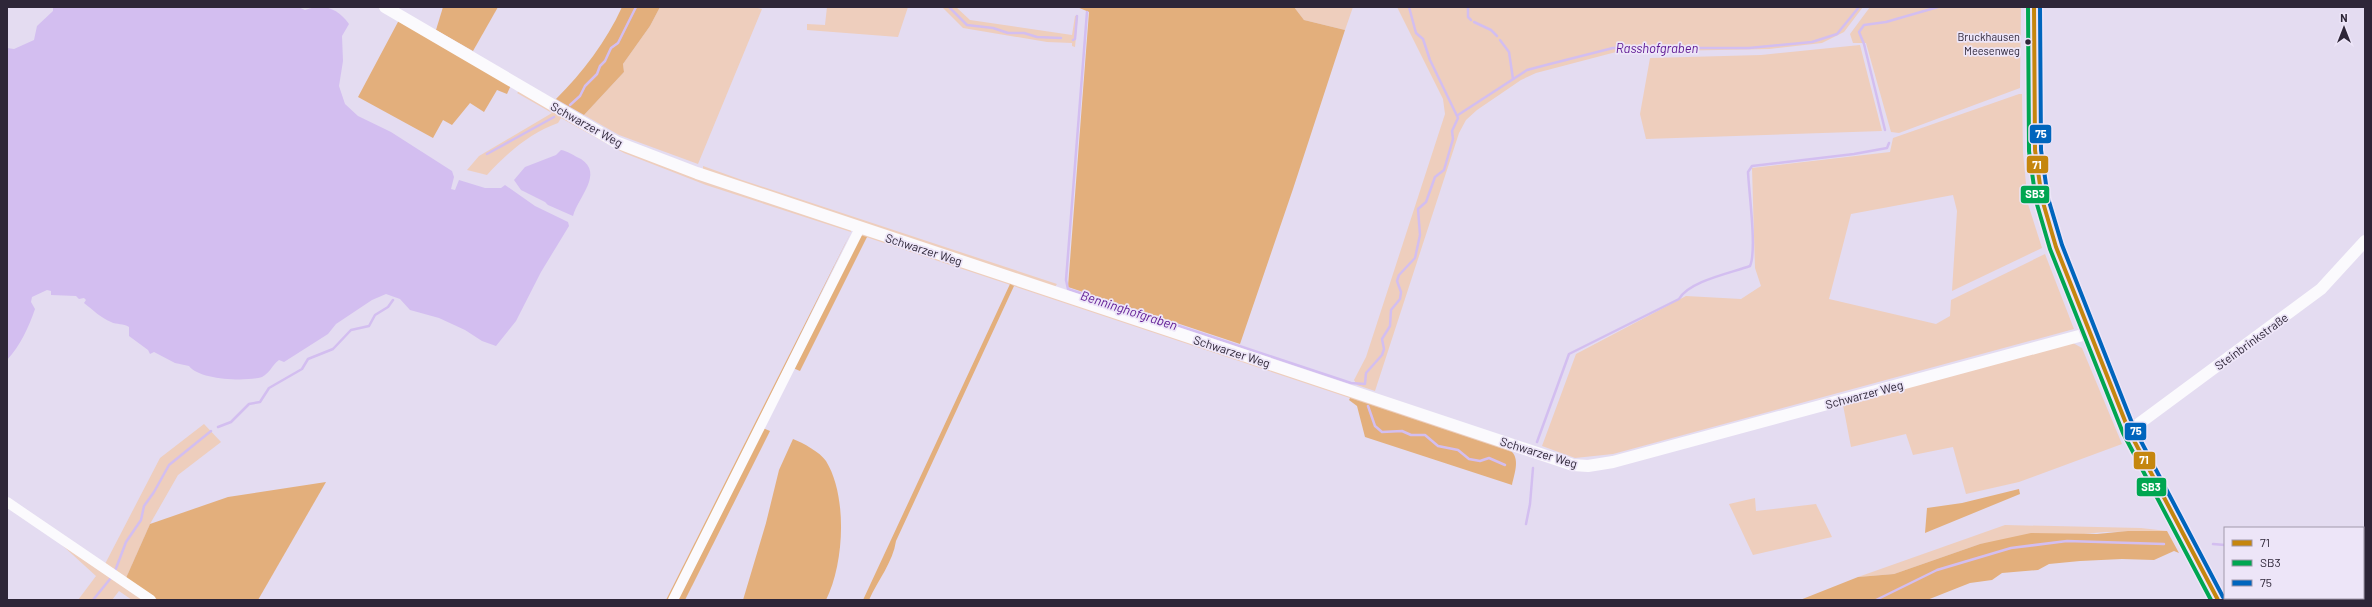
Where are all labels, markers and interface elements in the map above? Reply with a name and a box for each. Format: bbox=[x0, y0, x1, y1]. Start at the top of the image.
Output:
north arrow bbox=[2324, 8, 2364, 48]
text: N bbox=[2340, 11, 2348, 24]
place label: Bruckhausen Meesenweg bbox=[1957, 30, 2020, 57]
marker: Bruckhausen Meesenweg bbox=[2023, 37, 2033, 47]
water label: Rasshofgraben bbox=[1616, 40, 1698, 56]
street label: Schwarzer Weg bbox=[549, 99, 625, 149]
line badge: 75 bbox=[2029, 124, 2052, 144]
text: 75 bbox=[2035, 127, 2047, 140]
line badge: 71 bbox=[2026, 155, 2049, 174]
text: 71 bbox=[2032, 158, 2042, 171]
line badge: SB3 bbox=[2020, 185, 2050, 204]
text: SB3 bbox=[2025, 187, 2045, 200]
street label: Schwarzer Weg bbox=[884, 230, 964, 268]
water label: Benninghofgraben bbox=[1079, 287, 1180, 333]
street label: Steinbrinkstraße bbox=[2212, 310, 2290, 372]
street label: Schwarzer Weg bbox=[1192, 332, 1272, 370]
street label: Schwarzer Weg bbox=[1824, 377, 1904, 411]
line badge: 75 bbox=[2124, 422, 2147, 441]
text: 75 bbox=[2130, 424, 2142, 437]
street label: Schwarzer Weg bbox=[1499, 434, 1579, 470]
line badge: 71 bbox=[2133, 451, 2156, 470]
text: 71 bbox=[2139, 453, 2149, 466]
line badge: SB3 bbox=[2136, 477, 2167, 497]
text: SB3 bbox=[2141, 480, 2161, 493]
legend bbox=[2224, 527, 2364, 599]
text: 71 bbox=[2260, 535, 2270, 549]
text: SB3 bbox=[2260, 555, 2281, 569]
text: 75 bbox=[2260, 575, 2272, 589]

